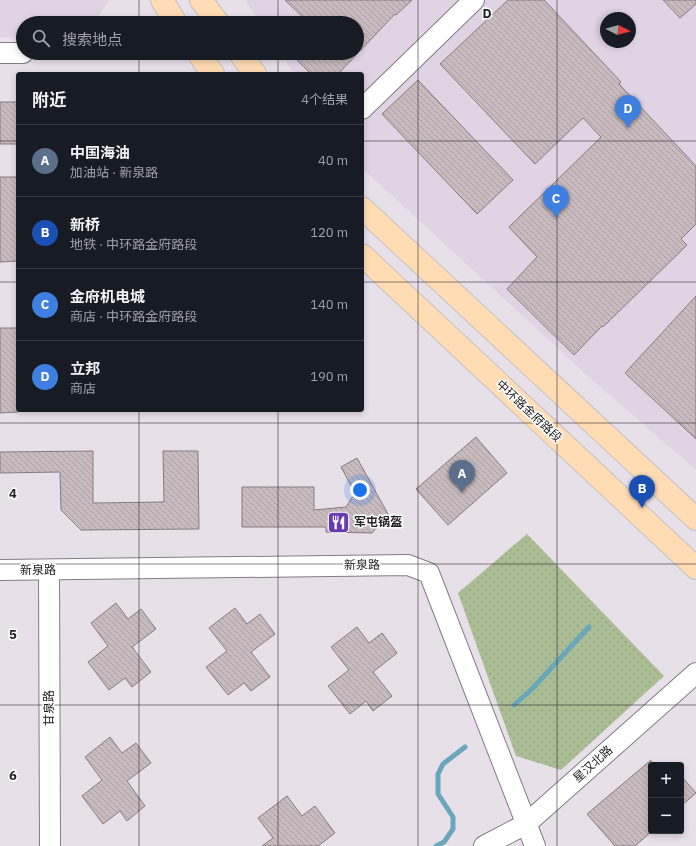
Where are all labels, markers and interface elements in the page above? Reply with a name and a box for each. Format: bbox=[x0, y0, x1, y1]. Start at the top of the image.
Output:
text: D bbox=[482, 5, 492, 22]
north arrow bbox=[600, 12, 636, 48]
search box bbox=[16, 16, 364, 60]
icon: search bbox=[30, 27, 52, 49]
text: 搜索地点 bbox=[62, 30, 122, 49]
text: 附近 bbox=[32, 89, 66, 111]
text: 4个结果 bbox=[301, 91, 348, 108]
pin: D bbox=[615, 95, 641, 128]
text: 中国海油 bbox=[70, 143, 130, 162]
text: A bbox=[41, 152, 49, 169]
text: 40 m bbox=[318, 152, 348, 169]
text: 加油站 · 新泉路 bbox=[70, 164, 158, 181]
pin: C bbox=[543, 185, 569, 218]
text: 新桥 bbox=[70, 215, 100, 234]
text: B bbox=[41, 224, 49, 241]
text: 120 m bbox=[310, 224, 348, 241]
text: 地铁 · 中环路金府路段 bbox=[70, 236, 197, 253]
text: 金府机电城 bbox=[70, 287, 145, 306]
text: C bbox=[41, 296, 49, 313]
text: 140 m bbox=[310, 296, 348, 313]
text: 商店 · 中环路金府路段 bbox=[70, 308, 197, 325]
text: 立邦 bbox=[70, 359, 100, 378]
text: D bbox=[40, 368, 50, 385]
text: 190 m bbox=[310, 368, 348, 385]
street label: 中环路金府路段 bbox=[494, 376, 565, 445]
text: 商店 bbox=[70, 380, 96, 397]
pin: A bbox=[449, 460, 475, 493]
pin: B bbox=[629, 475, 655, 508]
your location bbox=[350, 480, 370, 500]
text: 4 bbox=[9, 485, 17, 502]
restaurant icon: 军屯锅盔 bbox=[326, 509, 352, 535]
place label: 军屯锅盔 bbox=[354, 514, 402, 529]
street label: 新泉路 bbox=[344, 557, 380, 572]
street label: 新泉路 bbox=[20, 562, 56, 577]
text: 5 bbox=[9, 626, 17, 643]
street label: 甘泉路 bbox=[41, 690, 56, 726]
street label: 星汉北路 bbox=[570, 742, 616, 785]
map controls bbox=[648, 762, 684, 834]
button: + bbox=[648, 762, 684, 798]
text: 6 bbox=[9, 767, 17, 784]
button: − bbox=[648, 798, 684, 834]

